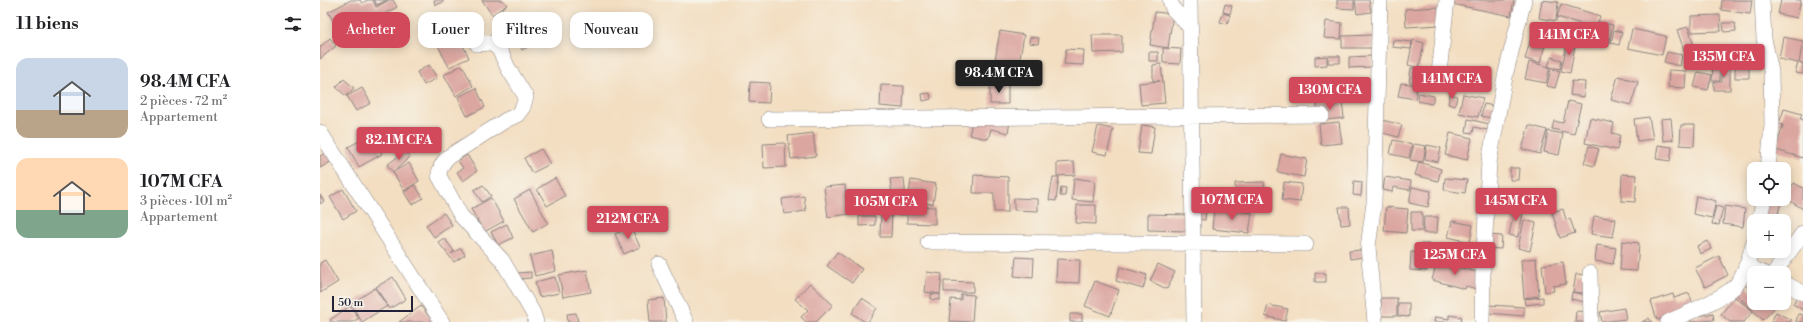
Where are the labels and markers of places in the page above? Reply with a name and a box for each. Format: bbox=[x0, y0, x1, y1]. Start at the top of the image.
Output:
pin: 141M CFA bbox=[1528, 22, 1610, 56]
pin: 135M CFA bbox=[1683, 44, 1765, 78]
pin: 98.4M CFA bbox=[953, 60, 1045, 94]
pin: 141M CFA bbox=[1411, 66, 1493, 100]
pin: 130M CFA bbox=[1289, 77, 1371, 111]
pin: 82.1M CFA bbox=[353, 127, 445, 161]
pin: 107M CFA bbox=[1191, 187, 1273, 221]
pin: 145M CFA bbox=[1475, 188, 1557, 222]
pin: 105M CFA bbox=[845, 189, 927, 223]
pin: 212M CFA bbox=[587, 206, 669, 240]
pin: 125M CFA bbox=[1414, 242, 1496, 276]

